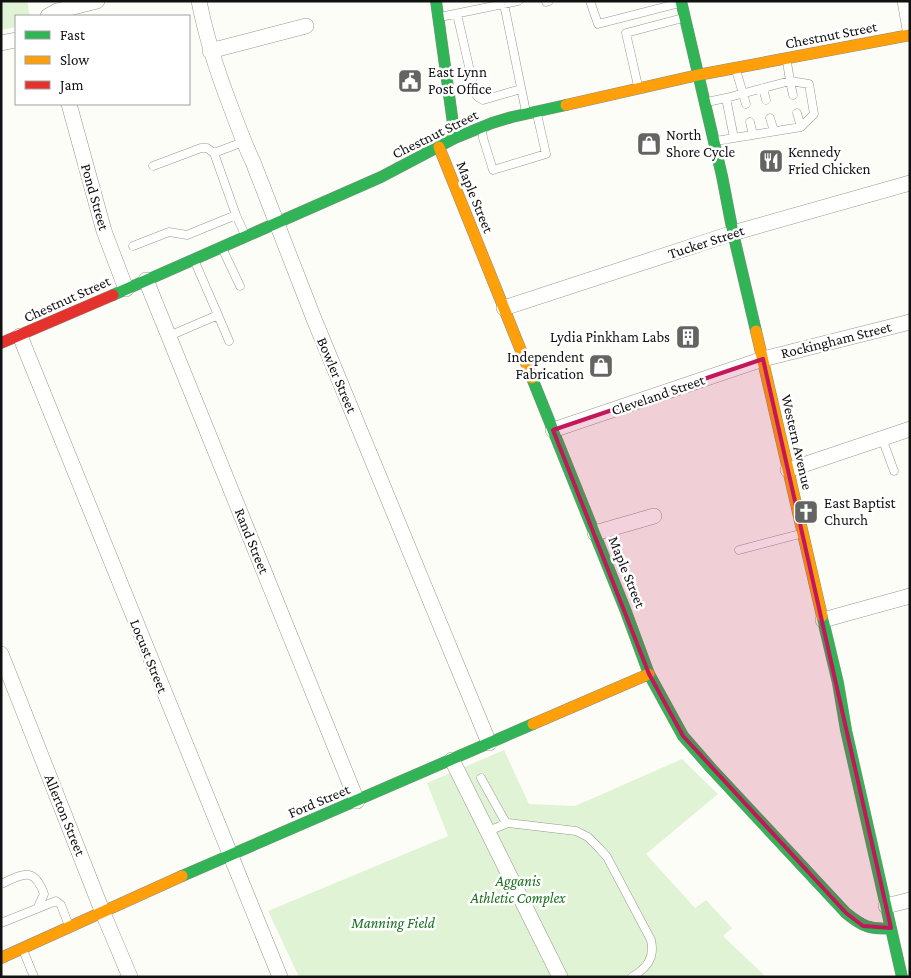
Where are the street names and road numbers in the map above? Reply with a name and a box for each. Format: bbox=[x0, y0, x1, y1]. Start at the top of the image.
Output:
street label: Chestnut Street bbox=[784, 18, 879, 52]
street label: Chestnut Street bbox=[390, 106, 481, 162]
street label: Maple Street bbox=[452, 159, 497, 236]
street label: Pond Street bbox=[78, 162, 112, 233]
street label: Tucker Street bbox=[666, 222, 747, 262]
street label: Chestnut Street bbox=[21, 272, 114, 325]
street label: Rockingham Street bbox=[779, 318, 894, 362]
street label: Bowler Street bbox=[314, 335, 360, 416]
street label: Cleveland Street bbox=[609, 371, 708, 418]
street label: Western Avenue bbox=[778, 393, 816, 492]
street label: Rand Street bbox=[232, 506, 273, 577]
street label: Maple Street bbox=[604, 534, 649, 611]
street label: Locust Street bbox=[127, 617, 171, 696]
street label: Allerton Street bbox=[41, 772, 89, 859]
street label: Ford Street bbox=[286, 780, 353, 821]

